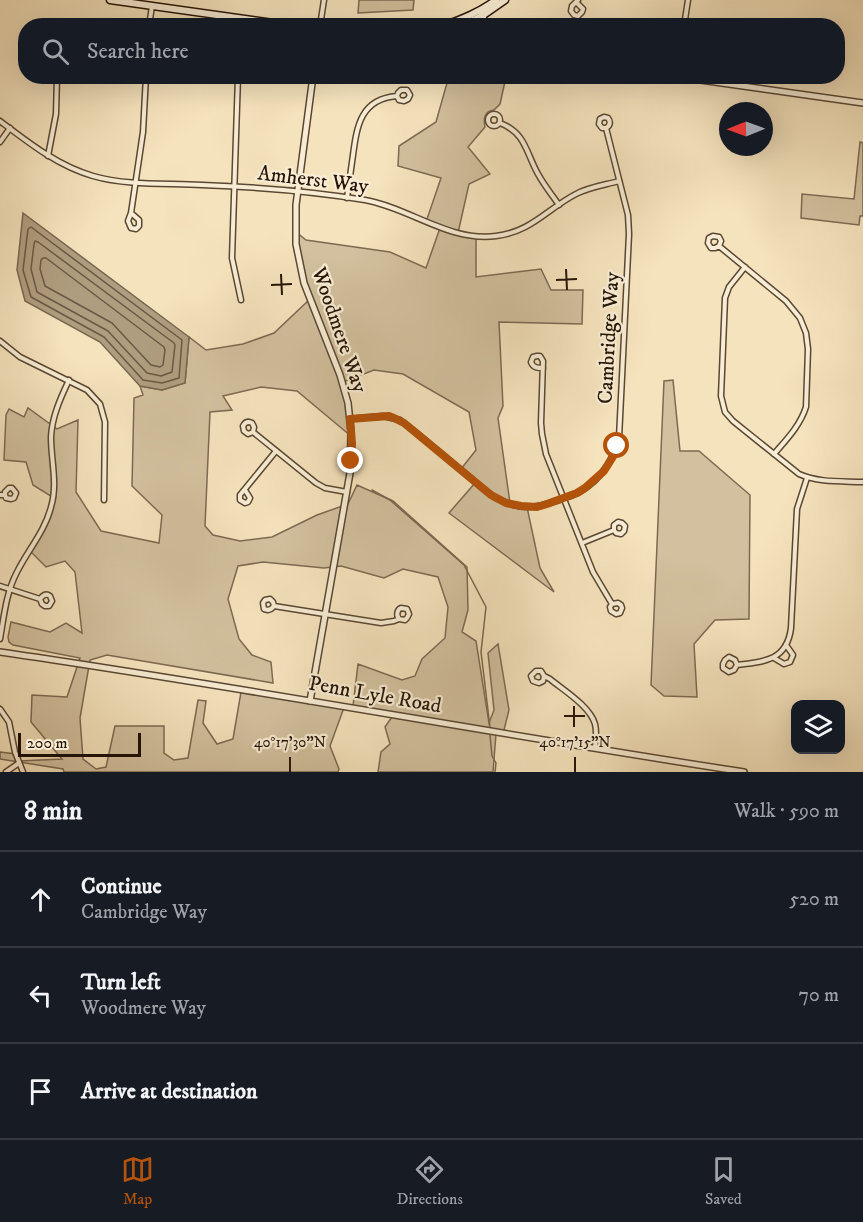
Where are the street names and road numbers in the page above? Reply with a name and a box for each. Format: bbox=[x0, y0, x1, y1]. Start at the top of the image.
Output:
street label: Amherst Way bbox=[256, 160, 371, 200]
street label: Woodmere Way bbox=[305, 263, 373, 397]
street label: Cambridge Way bbox=[593, 270, 625, 405]
street label: Penn Lyle Road bbox=[307, 671, 444, 720]

